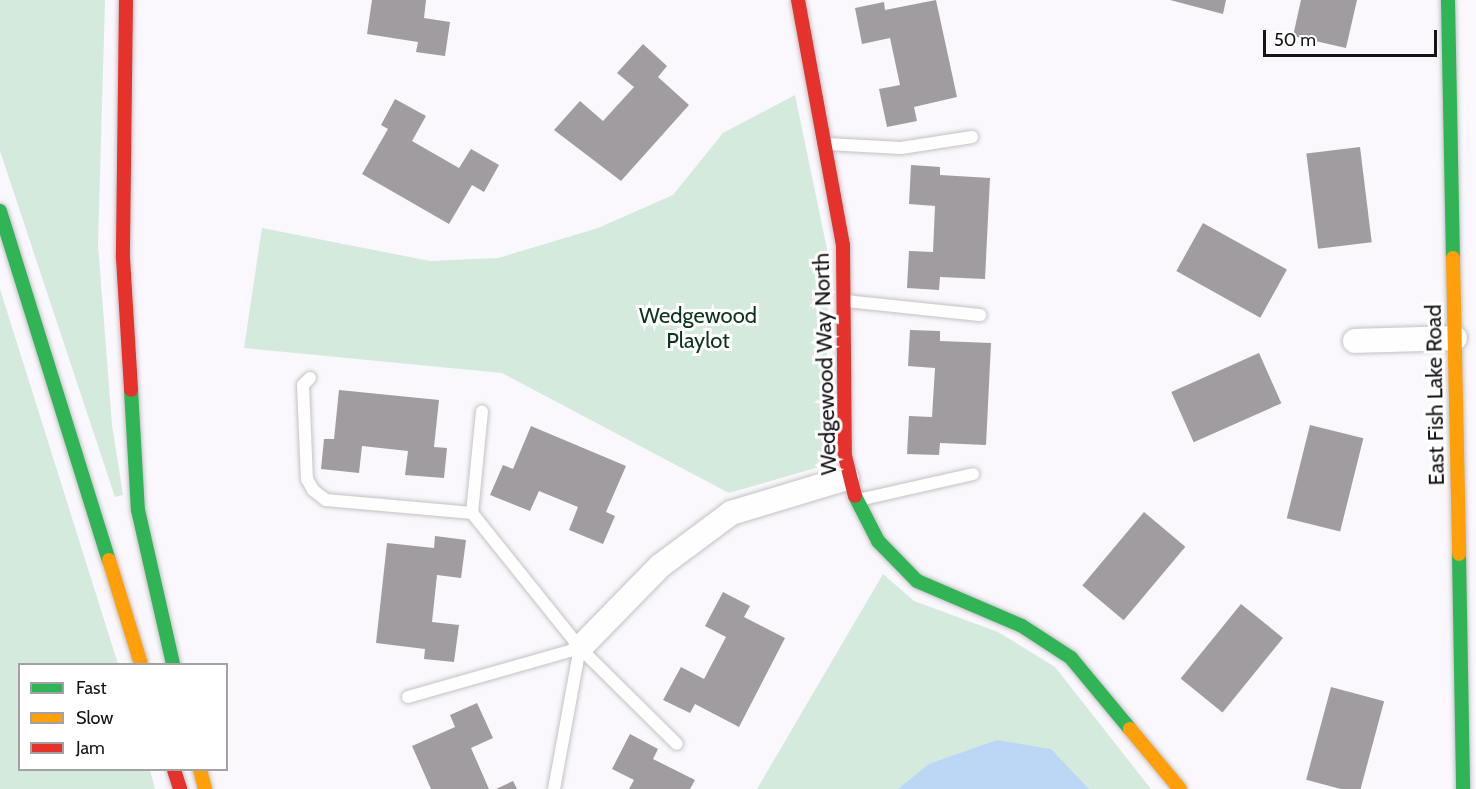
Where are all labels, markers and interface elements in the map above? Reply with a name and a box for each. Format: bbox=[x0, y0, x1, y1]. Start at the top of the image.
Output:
scale bar bbox=[1266, 18, 1440, 56]
text: 50 m bbox=[1274, 29, 1316, 51]
street label: Wedgewood Way North bbox=[808, 252, 842, 476]
park label: Wedgewood Playlot bbox=[639, 302, 757, 354]
street label: East Fish Lake Road bbox=[1420, 304, 1450, 486]
legend bbox=[18, 663, 228, 771]
text: Fast bbox=[76, 677, 107, 699]
text: Slow bbox=[76, 707, 113, 729]
text: Jam bbox=[76, 737, 105, 759]

